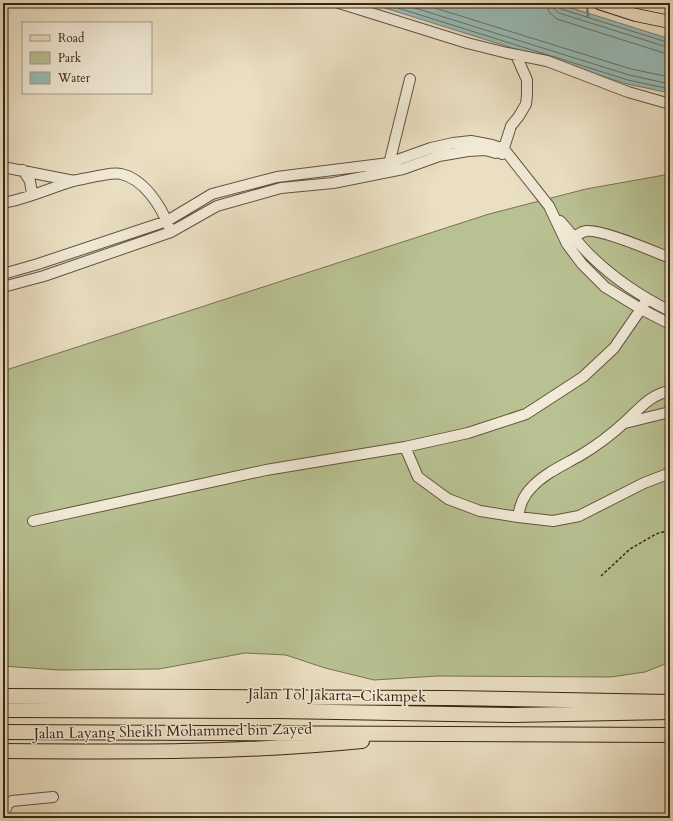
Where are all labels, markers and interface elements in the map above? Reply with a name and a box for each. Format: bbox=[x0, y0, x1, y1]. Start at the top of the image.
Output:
legend bbox=[22, 22, 152, 94]
text: Road bbox=[58, 30, 85, 46]
text: Park bbox=[58, 50, 82, 66]
text: Water bbox=[57, 70, 91, 86]
street label: Jalan Tol Jakarta–Cikampek bbox=[246, 683, 426, 707]
street label: Jalan Layang Sheikh Mohammed bin Zayed bbox=[32, 719, 312, 743]

